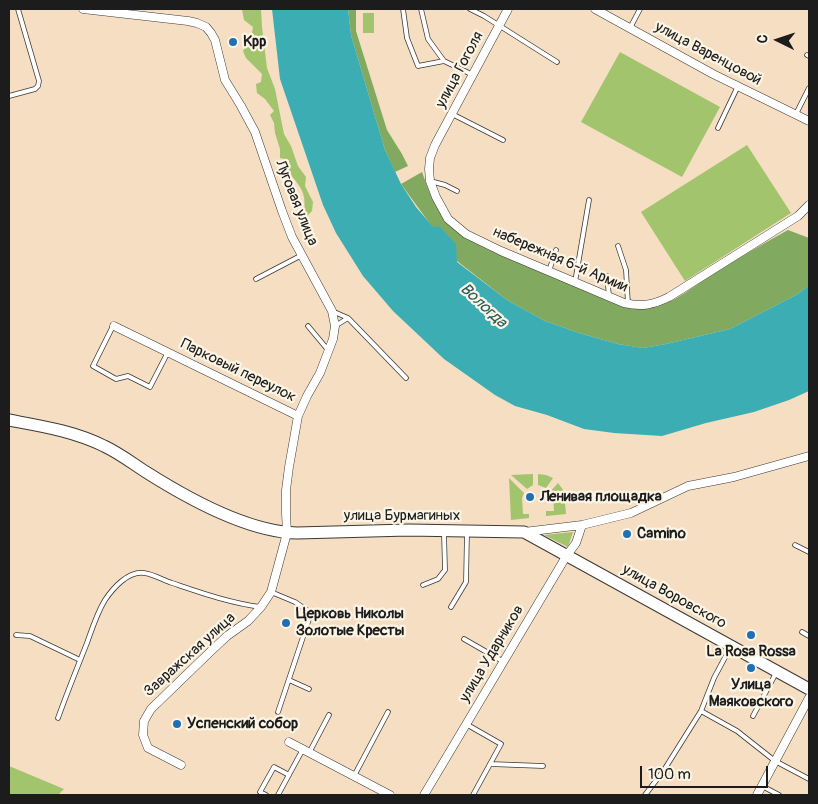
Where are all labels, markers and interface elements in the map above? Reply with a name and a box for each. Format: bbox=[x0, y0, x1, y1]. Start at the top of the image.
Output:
north arrow bbox=[753, 15, 803, 65]
street label: улица Варенцовой bbox=[652, 18, 764, 90]
street label: улица Гоголя bbox=[432, 29, 488, 111]
place label: Kpp bbox=[243, 33, 266, 51]
text: С bbox=[754, 34, 771, 44]
marker: Kpp bbox=[227, 36, 239, 48]
street label: Луговая улица bbox=[271, 158, 321, 248]
street label: набережная 6-й Армии bbox=[490, 223, 630, 297]
water label: Вологда bbox=[456, 280, 510, 332]
street label: Парковый переулок bbox=[177, 335, 299, 407]
place label: Ленивая площадка bbox=[540, 488, 662, 506]
marker: Ленивая площадка bbox=[524, 491, 536, 503]
street label: улица Бурмагиных bbox=[344, 507, 460, 525]
place label: Camino bbox=[637, 525, 686, 543]
marker: Camino bbox=[621, 528, 633, 540]
street label: улица Воровского bbox=[619, 561, 729, 633]
street label: улица Ударников bbox=[456, 602, 528, 706]
place label: Церковь Николы Золотые Кресты bbox=[296, 605, 404, 640]
street label: Завражская улица bbox=[141, 609, 239, 701]
marker: Церковь Николы Золотые Кресты bbox=[280, 617, 292, 629]
marker: La Rosa Rossa bbox=[745, 629, 757, 641]
place label: La Rosa Rossa bbox=[706, 643, 796, 661]
marker: Улица Маяковского bbox=[745, 662, 757, 674]
place label: Улица Маяковского bbox=[709, 676, 793, 711]
place label: Успенский собор bbox=[187, 715, 298, 733]
marker: Успенский собор bbox=[171, 718, 183, 730]
scale bar bbox=[643, 756, 770, 788]
text: 100 m bbox=[648, 765, 691, 784]

